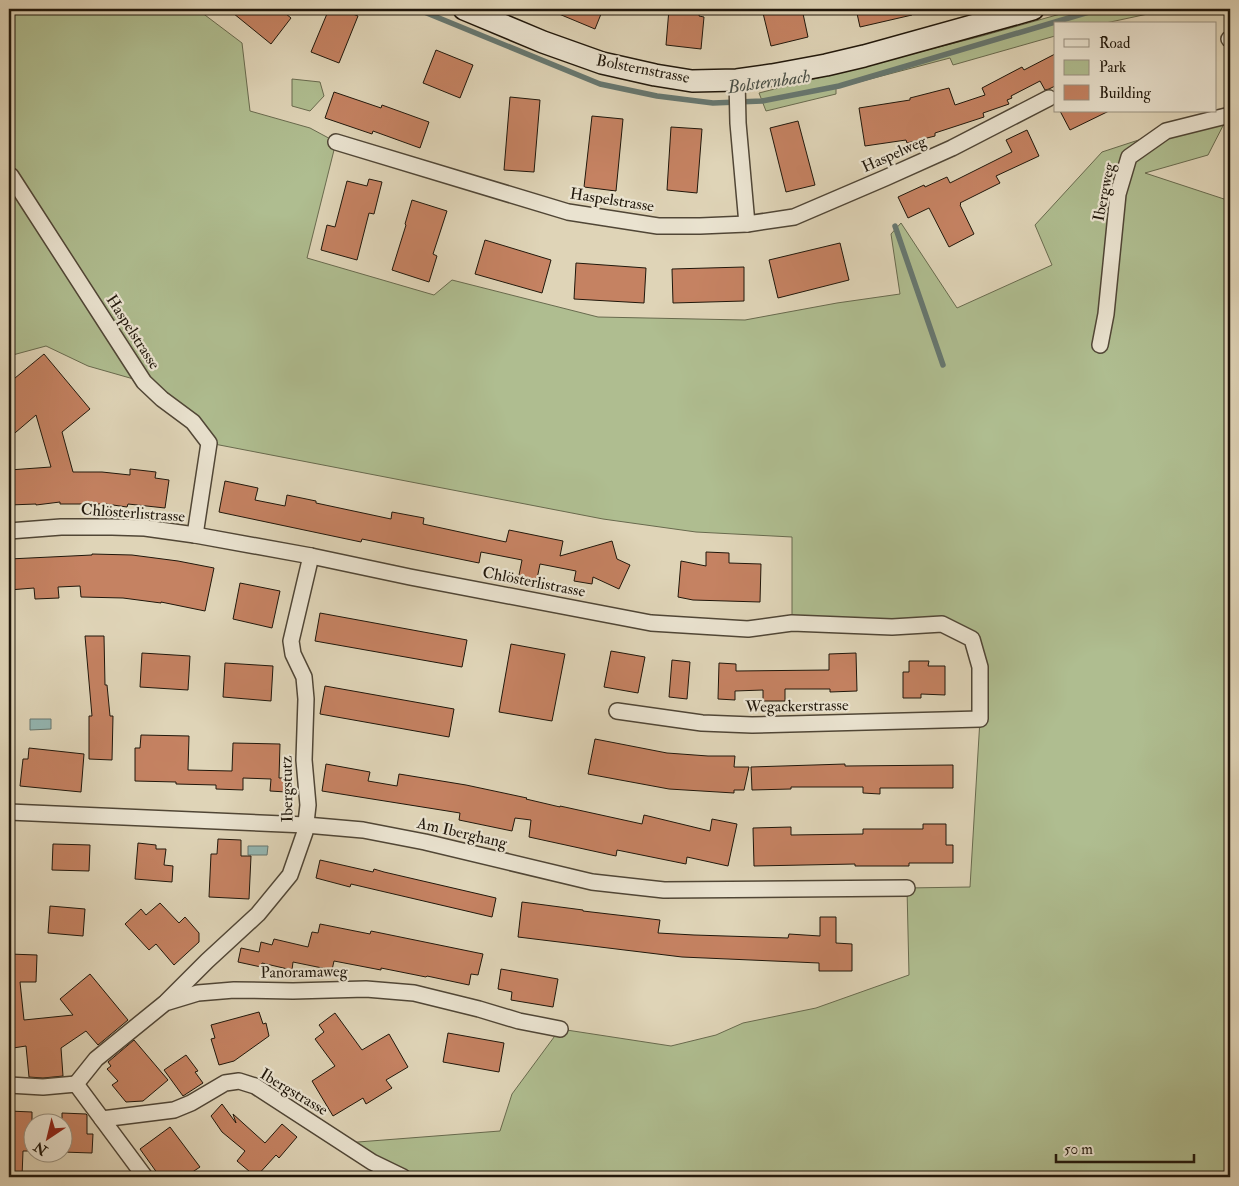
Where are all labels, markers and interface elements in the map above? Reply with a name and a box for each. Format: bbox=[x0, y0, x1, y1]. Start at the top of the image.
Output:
legend bbox=[1054, 22, 1216, 112]
text: Road bbox=[1099, 34, 1131, 53]
street label: Bolsternstrasse bbox=[595, 50, 692, 88]
text: Park bbox=[1099, 58, 1126, 77]
water label: Bolsternbach bbox=[725, 65, 812, 99]
text: Building bbox=[1099, 84, 1151, 103]
street label: Haspelweg bbox=[859, 131, 931, 178]
street label: Ibergweg bbox=[1089, 160, 1120, 223]
street label: Haspelstrasse bbox=[568, 183, 656, 218]
street label: Haspelstrasse bbox=[101, 291, 165, 374]
street label: Chlösterlistrasse bbox=[80, 499, 186, 527]
street label: Chlösterlistrasse bbox=[481, 562, 587, 602]
street label: Wegackerstrasse bbox=[744, 695, 849, 717]
street label: Ibergstutz bbox=[276, 755, 298, 822]
street label: Am Iberghang bbox=[414, 813, 510, 853]
street label: Panoramaweg bbox=[260, 961, 349, 983]
street label: Ibergstrasse bbox=[256, 1064, 332, 1120]
north arrow bbox=[22, 1114, 72, 1164]
scale bar bbox=[1056, 1131, 1194, 1163]
text: N bbox=[30, 1137, 52, 1159]
text: 50 m bbox=[1064, 1140, 1093, 1159]

